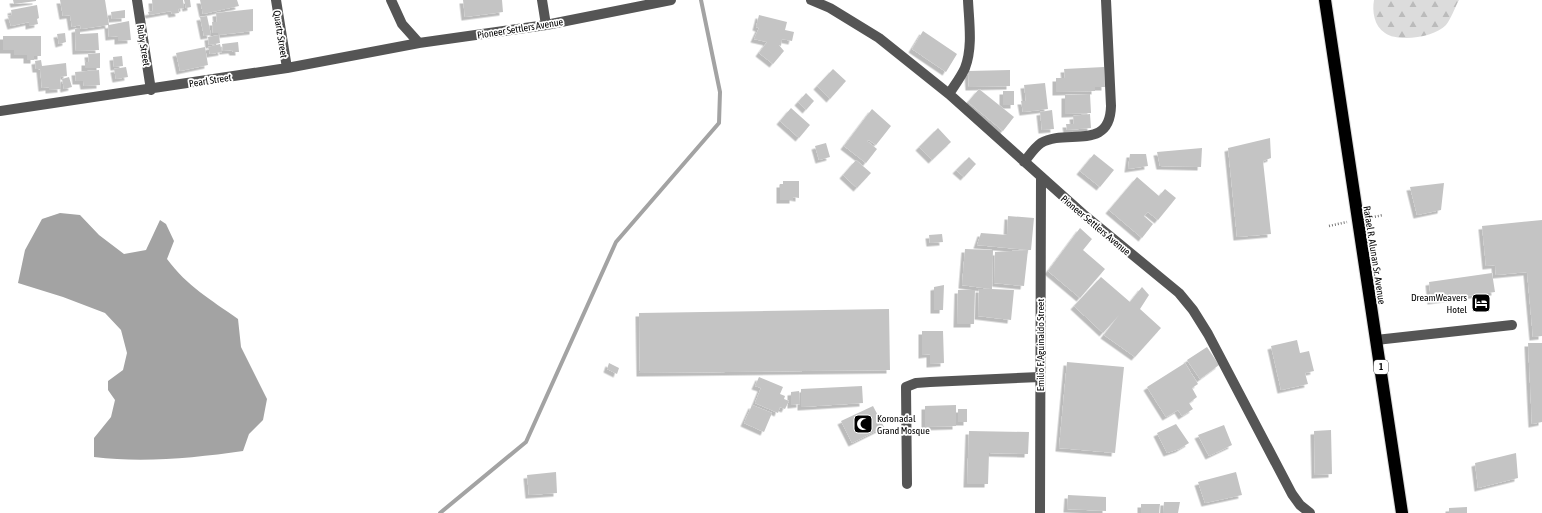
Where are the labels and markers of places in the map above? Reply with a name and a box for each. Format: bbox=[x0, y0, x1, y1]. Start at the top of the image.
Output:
place label: DreamWeavers Hotel bbox=[1411, 292, 1467, 315]
hotel icon: DreamWeavers Hotel bbox=[1470, 292, 1492, 314]
mosque icon: Koronadal Grand Mosque bbox=[852, 413, 874, 435]
place label: Koronadal Grand Mosque bbox=[877, 413, 930, 436]

